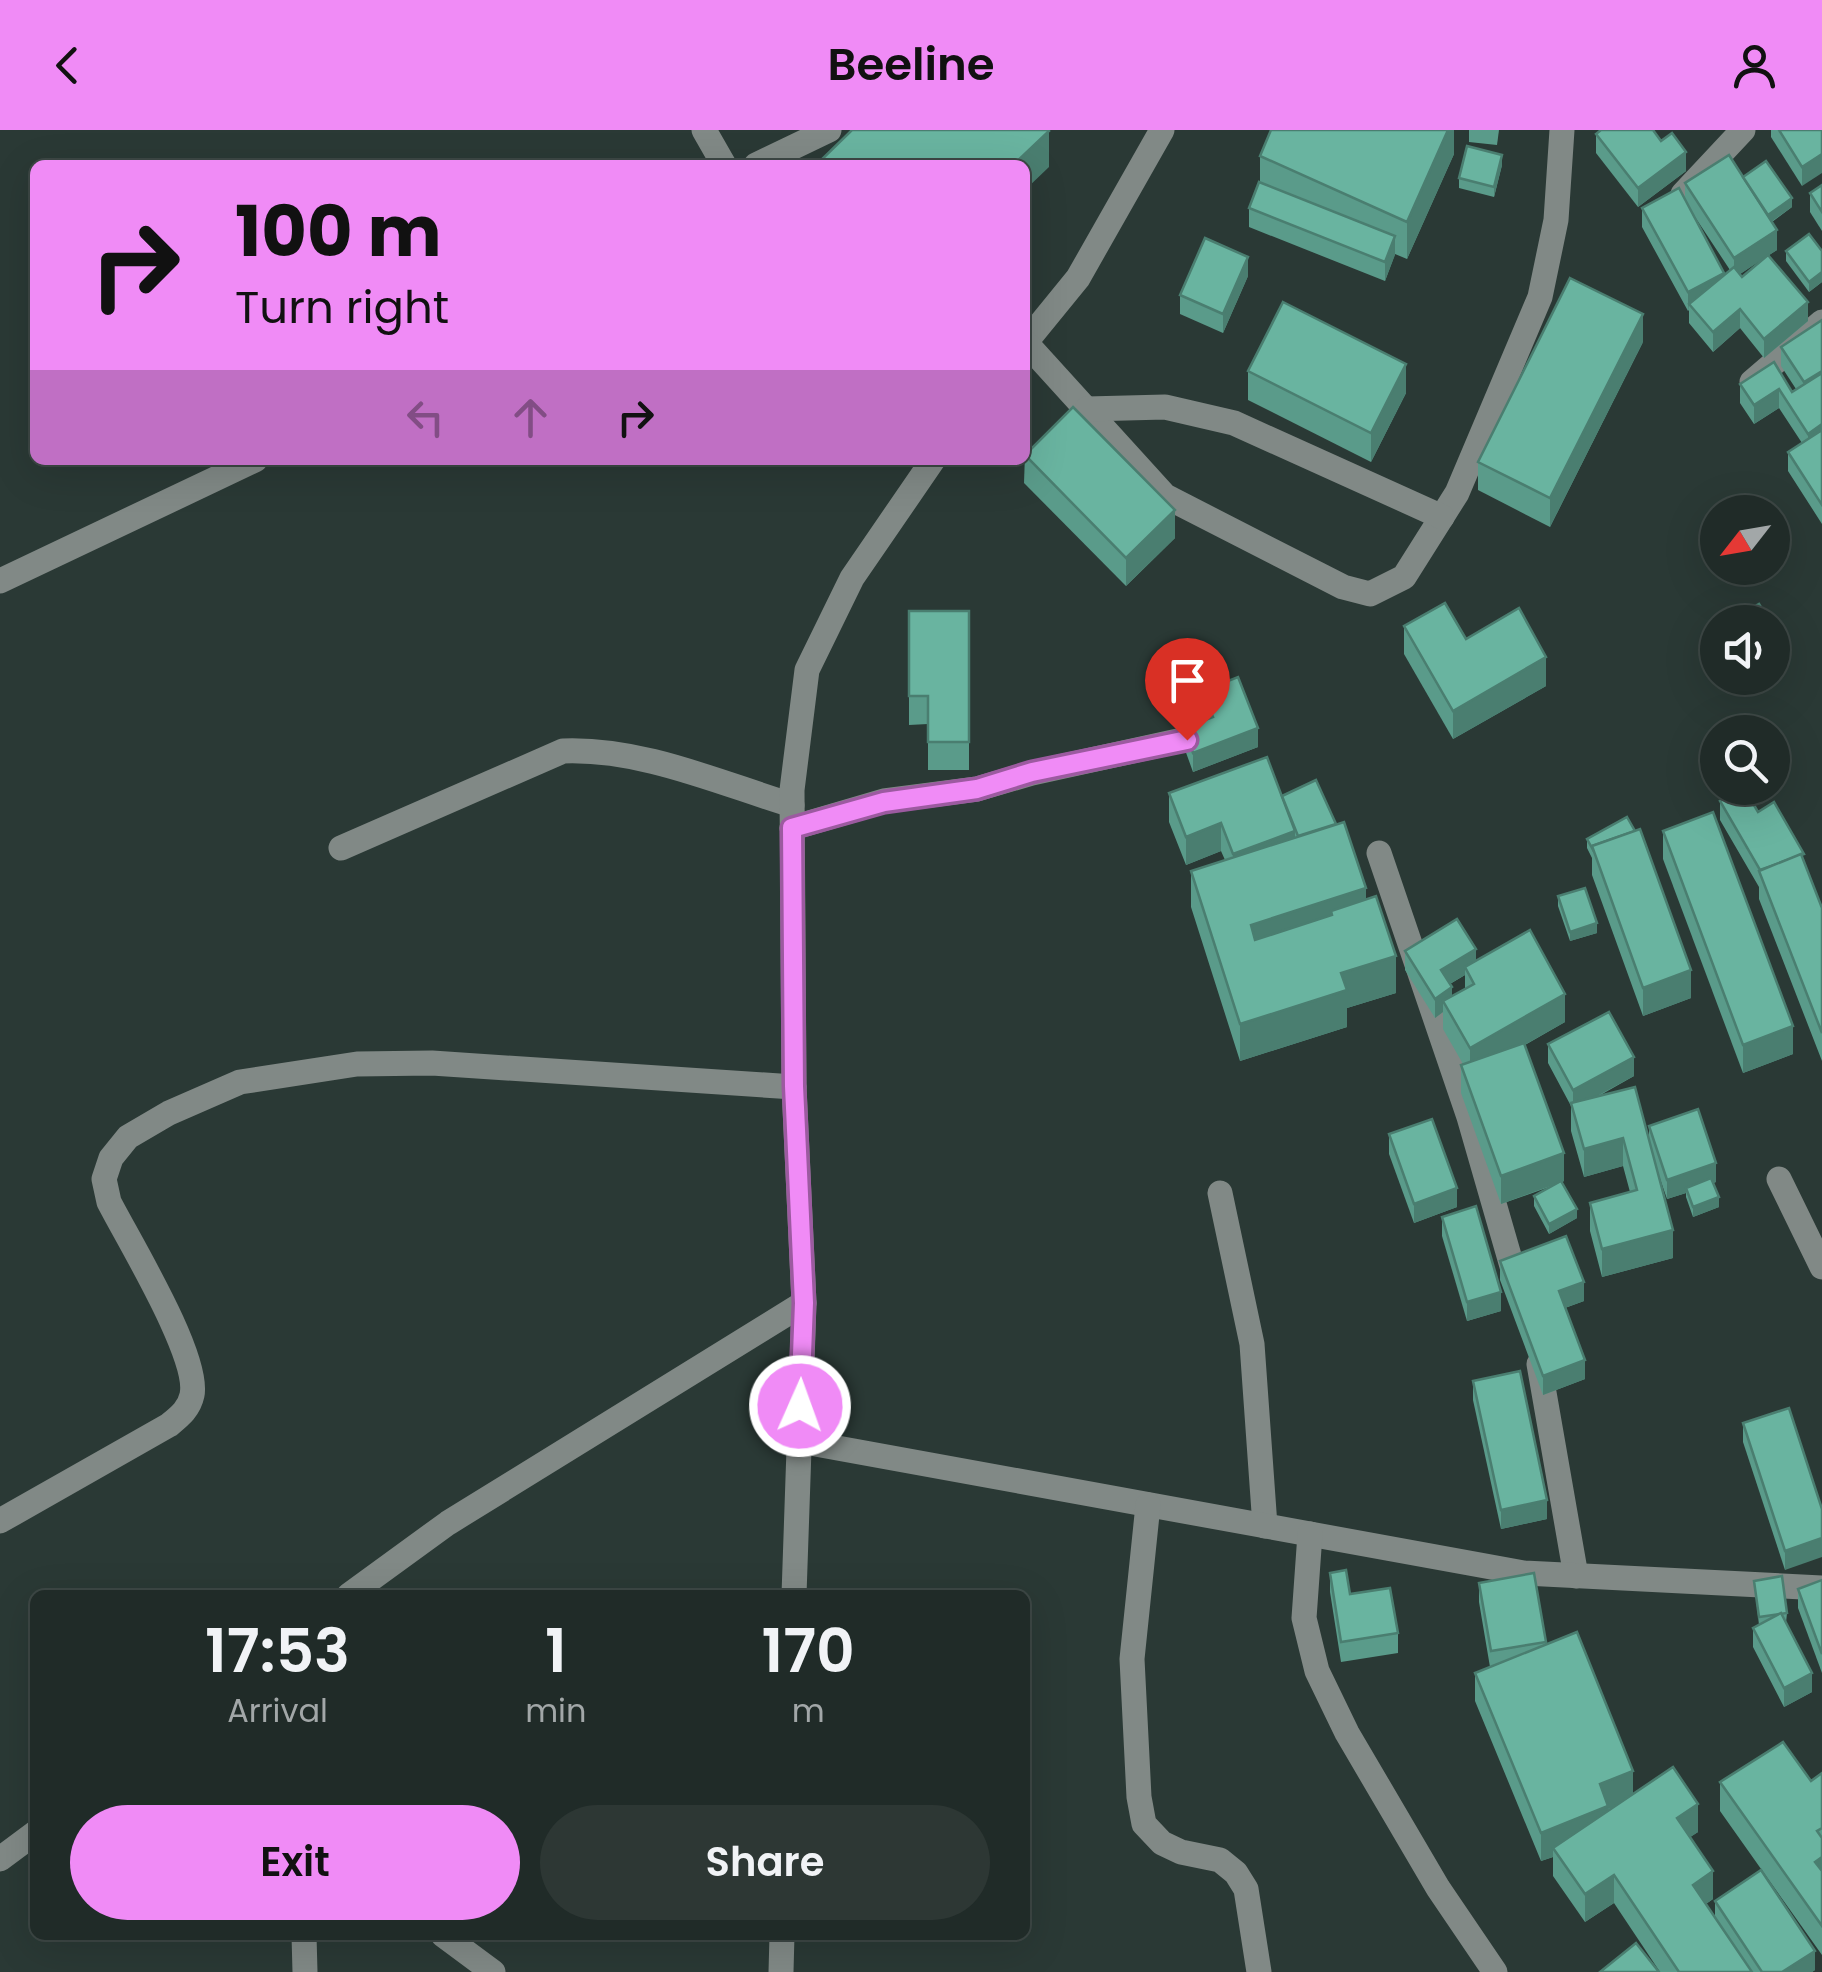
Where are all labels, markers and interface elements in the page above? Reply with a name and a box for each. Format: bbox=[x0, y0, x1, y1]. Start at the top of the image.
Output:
text: Beeline bbox=[828, 33, 995, 96]
icon: back bbox=[40, 38, 95, 93]
icon: person bbox=[1727, 38, 1782, 93]
text: 100 m bbox=[235, 182, 442, 281]
icon: right bbox=[70, 200, 200, 330]
text: Turn right bbox=[235, 276, 449, 339]
icon: left bbox=[398, 390, 453, 445]
icon: ahead bbox=[503, 390, 558, 445]
icon: right bbox=[608, 390, 663, 445]
north arrow bbox=[1700, 495, 1790, 585]
map controls bbox=[1700, 495, 1790, 805]
button: sound bbox=[1700, 605, 1790, 695]
pin bbox=[1145, 638, 1230, 741]
icon: arrive bbox=[1160, 653, 1215, 708]
button: search bbox=[1700, 715, 1790, 805]
position arrow bbox=[748, 1354, 852, 1458]
text: 17:53 bbox=[205, 1609, 350, 1693]
text: 1 bbox=[545, 1609, 567, 1693]
text: 170 bbox=[762, 1609, 855, 1693]
text: Arrival bbox=[227, 1688, 328, 1733]
text: min bbox=[525, 1688, 586, 1733]
text: m bbox=[792, 1688, 825, 1733]
button: Exit bbox=[70, 1805, 520, 1920]
button: Share bbox=[540, 1805, 990, 1920]

